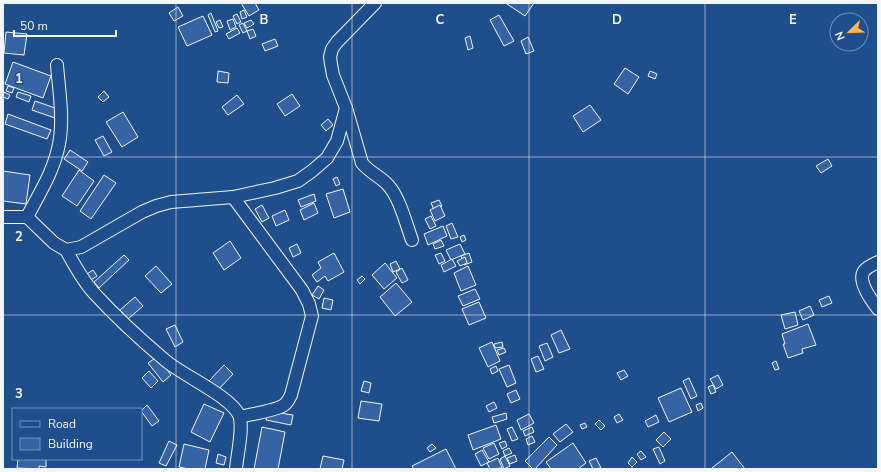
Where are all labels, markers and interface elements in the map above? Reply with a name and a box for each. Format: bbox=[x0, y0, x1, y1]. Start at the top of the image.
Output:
text: B bbox=[260, 11, 269, 29]
text: C bbox=[436, 11, 445, 29]
text: D bbox=[612, 11, 622, 29]
text: E bbox=[789, 11, 797, 29]
scale bar bbox=[14, 12, 116, 38]
north arrow bbox=[829, 12, 869, 52]
text: 50 m bbox=[20, 18, 48, 34]
text: N bbox=[832, 29, 849, 42]
text: 1 bbox=[15, 70, 23, 88]
text: 2 bbox=[15, 228, 23, 246]
text: 3 bbox=[15, 385, 23, 403]
legend bbox=[12, 408, 142, 460]
text: Road bbox=[48, 416, 76, 432]
text: Building bbox=[48, 436, 93, 452]

